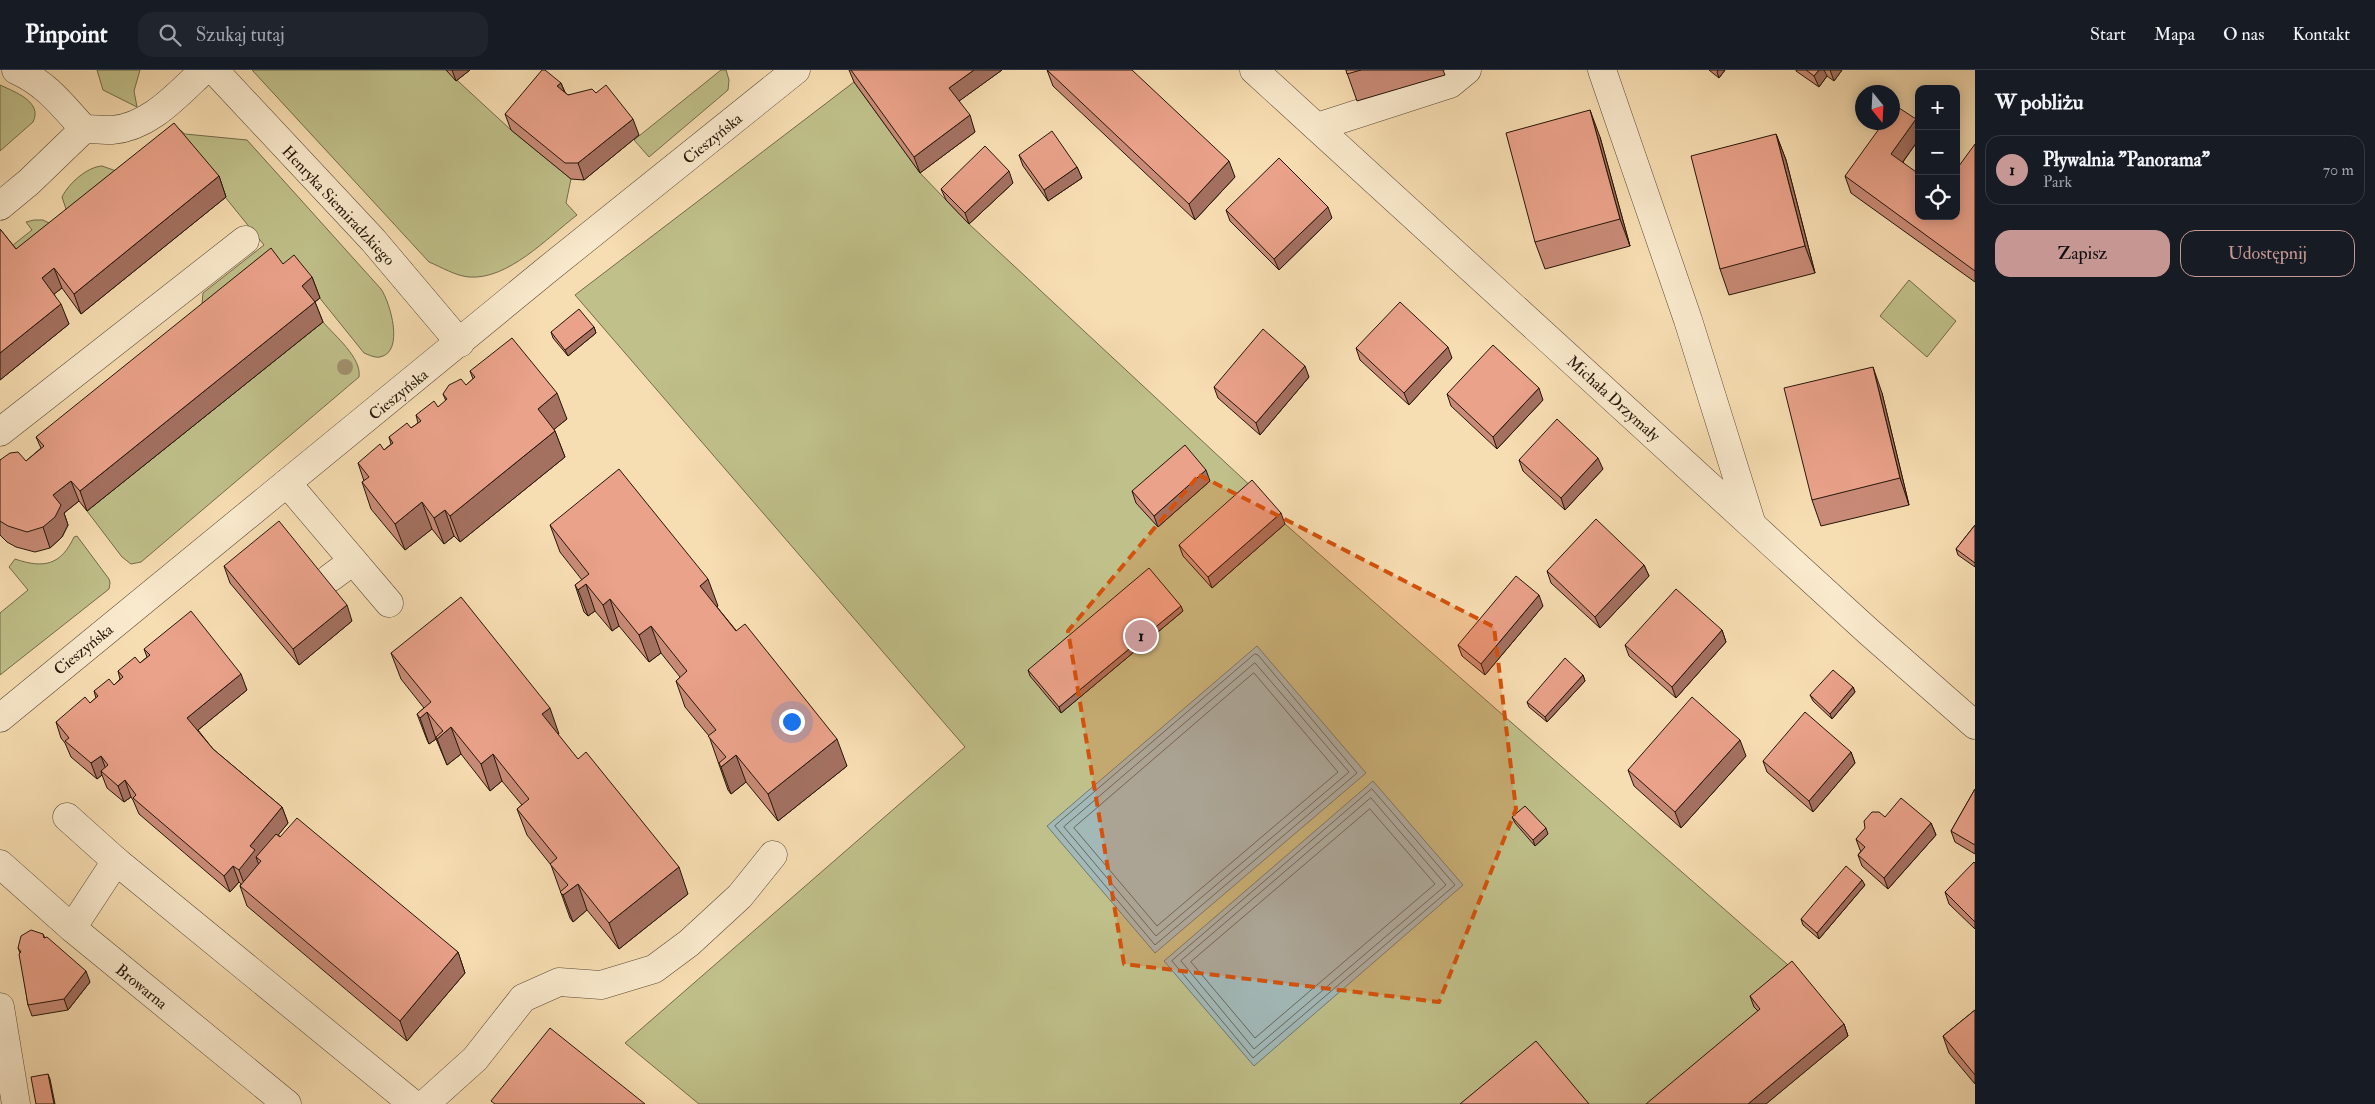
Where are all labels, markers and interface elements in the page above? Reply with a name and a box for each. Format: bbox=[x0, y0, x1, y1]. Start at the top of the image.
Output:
search box bbox=[138, 12, 488, 57]
text: Pinpoint bbox=[25, 19, 108, 50]
icon: search bbox=[156, 21, 184, 49]
text: Szukaj tutaj bbox=[196, 23, 285, 47]
text: Start bbox=[2090, 23, 2126, 46]
text: Mapa bbox=[2154, 23, 2195, 46]
text: O nas bbox=[2223, 23, 2264, 46]
text: Kontakt bbox=[2292, 23, 2350, 46]
north arrow bbox=[1855, 85, 1900, 130]
map controls bbox=[1915, 85, 1960, 220]
button: + bbox=[1915, 85, 1960, 130]
text: W pobliżu bbox=[1995, 89, 2084, 116]
street label: Cieszyńska bbox=[679, 109, 747, 169]
button: − bbox=[1915, 130, 1960, 175]
street label: Henryka Siemiradzkiego bbox=[277, 141, 399, 270]
text: Pływalnia "Panorama" bbox=[2043, 148, 2210, 172]
text: 1 bbox=[2009, 160, 2015, 180]
text: 70 m bbox=[2323, 160, 2354, 180]
text: Park bbox=[2043, 172, 2072, 192]
button: locate bbox=[1915, 175, 1960, 220]
button: Zapisz bbox=[1995, 230, 2170, 277]
button: Udostępnij bbox=[2180, 230, 2355, 277]
street label: Michała Drzymały bbox=[1562, 352, 1665, 447]
street label: Cieszyńska bbox=[365, 365, 433, 425]
pin: 1 bbox=[1125, 617, 1157, 655]
street label: Cieszyńska bbox=[50, 620, 118, 680]
your location bbox=[779, 709, 805, 735]
street label: Browarna bbox=[111, 960, 172, 1014]

